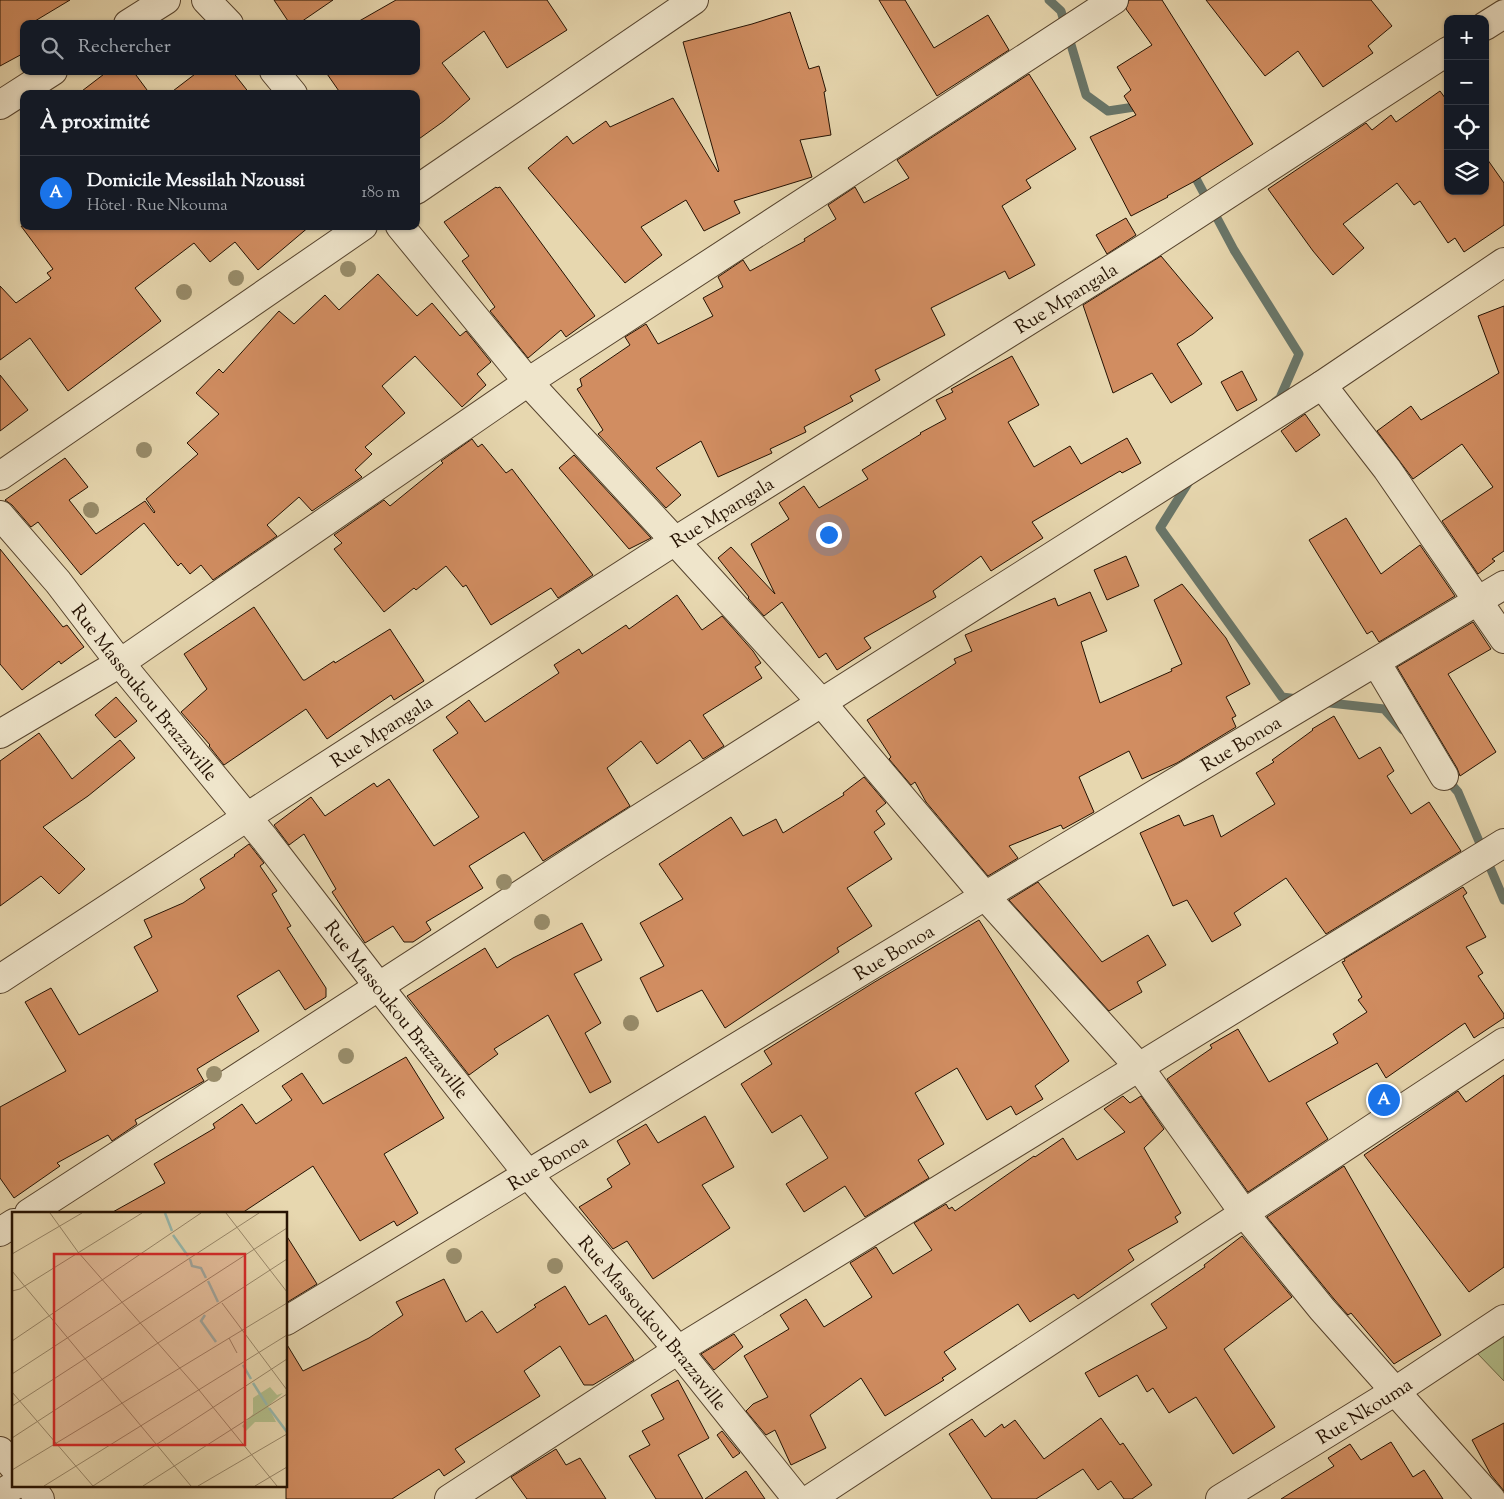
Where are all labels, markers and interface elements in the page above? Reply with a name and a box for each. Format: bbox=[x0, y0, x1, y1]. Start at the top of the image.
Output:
map controls bbox=[1444, 15, 1489, 195]
button: + bbox=[1444, 15, 1489, 60]
search box bbox=[20, 20, 420, 75]
icon: search bbox=[38, 34, 66, 62]
text: Rechercher bbox=[78, 34, 171, 61]
button: − bbox=[1444, 60, 1489, 105]
button: locate bbox=[1444, 105, 1489, 150]
text: À proximité bbox=[40, 108, 150, 138]
button: layers bbox=[1444, 150, 1489, 195]
text: Domicile Messilah Nzoussi bbox=[87, 168, 305, 195]
text: A bbox=[50, 182, 63, 205]
text: 180 m bbox=[361, 182, 400, 205]
text: Hôtel · Rue Nkouma bbox=[87, 195, 228, 218]
street label: Rue Mpangala bbox=[1010, 257, 1124, 342]
street label: Rue Mpangala bbox=[667, 471, 780, 556]
your location bbox=[816, 522, 842, 548]
street label: Rue Massoukou Brazzaville bbox=[64, 599, 223, 788]
street label: Rue Mpangala bbox=[326, 689, 439, 776]
street label: Rue Bonoa bbox=[1196, 710, 1287, 780]
street label: Rue Massoukou Brazzaville bbox=[317, 916, 474, 1106]
street label: Rue Bonoa bbox=[850, 919, 940, 989]
pin: A bbox=[1368, 1081, 1400, 1119]
street label: Rue Bonoa bbox=[503, 1129, 594, 1199]
inset map bbox=[12, 1212, 288, 1486]
street label: Rue Massoukou Brazzaville bbox=[570, 1231, 732, 1417]
street label: Rue Nkouma bbox=[1312, 1372, 1419, 1452]

